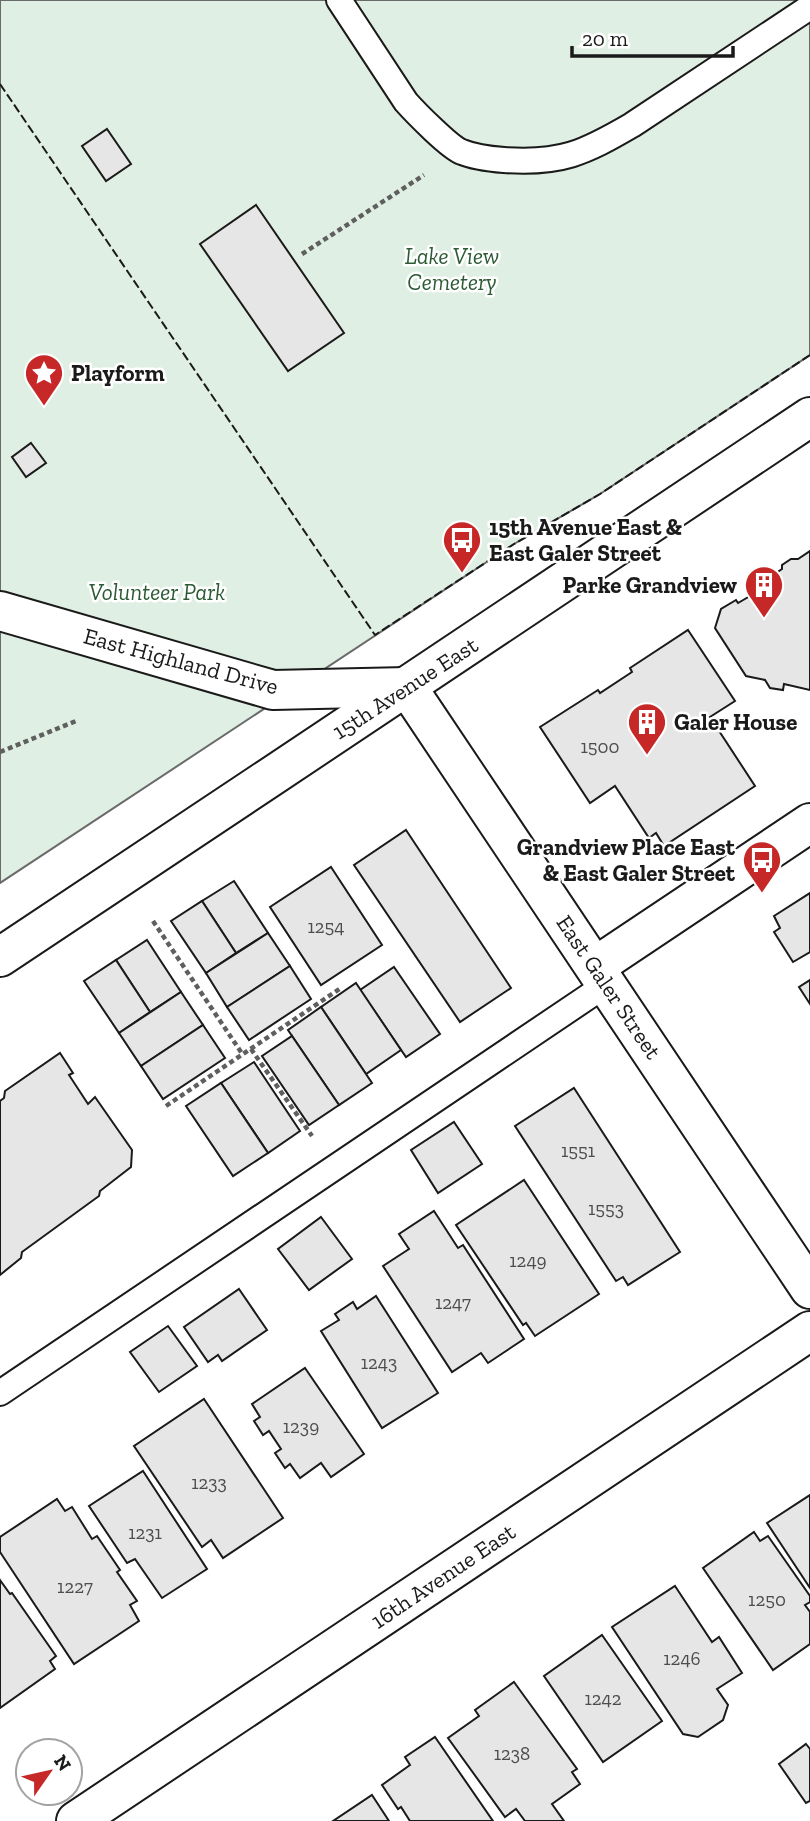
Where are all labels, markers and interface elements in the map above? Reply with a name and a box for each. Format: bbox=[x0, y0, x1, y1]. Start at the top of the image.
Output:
scale bar bbox=[572, 14, 733, 58]
text: 20 m bbox=[582, 26, 628, 51]
park label: Lake View Cemetery bbox=[405, 242, 499, 296]
place icon: Playform bbox=[23, 352, 65, 407]
place label: Playform bbox=[71, 359, 165, 387]
place label: 15th Avenue East & East Galer Street bbox=[489, 513, 682, 567]
bus stop icon: 15th Avenue East & East Galer Street bbox=[441, 519, 483, 574]
building icon: Parke Grandview bbox=[743, 564, 785, 619]
place label: Parke Grandview bbox=[562, 571, 738, 599]
park label: Volunteer Park bbox=[89, 578, 225, 606]
street label: East Highland Drive bbox=[81, 622, 281, 700]
street label: 15th Avenue East bbox=[327, 630, 483, 745]
building icon: Galer House bbox=[626, 701, 668, 756]
place label: Galer House bbox=[674, 708, 797, 736]
house number: 1500 bbox=[581, 735, 620, 758]
place label: Grandview Place East & East Galer Street bbox=[517, 833, 736, 887]
bus stop icon: Grandview Place East & East Galer Street bbox=[741, 839, 783, 894]
street label: East Galer Street bbox=[551, 910, 668, 1065]
house number: 1254 bbox=[307, 915, 345, 938]
house number: 1551 bbox=[561, 1139, 595, 1162]
house number: 1553 bbox=[588, 1197, 624, 1220]
house number: 1249 bbox=[509, 1249, 547, 1272]
house number: 1247 bbox=[435, 1291, 471, 1314]
house number: 1243 bbox=[361, 1351, 397, 1374]
house number: 1239 bbox=[283, 1415, 319, 1438]
house number: 1233 bbox=[191, 1471, 227, 1494]
street label: 16th Avenue East bbox=[365, 1517, 521, 1635]
house number: 1231 bbox=[128, 1521, 162, 1544]
house number: 1227 bbox=[57, 1575, 93, 1598]
house number: 1250 bbox=[748, 1588, 786, 1611]
house number: 1246 bbox=[663, 1647, 701, 1670]
house number: 1242 bbox=[584, 1687, 622, 1710]
north arrow bbox=[14, 1737, 84, 1807]
house number: 1238 bbox=[494, 1742, 530, 1765]
text: N bbox=[49, 1750, 76, 1775]

